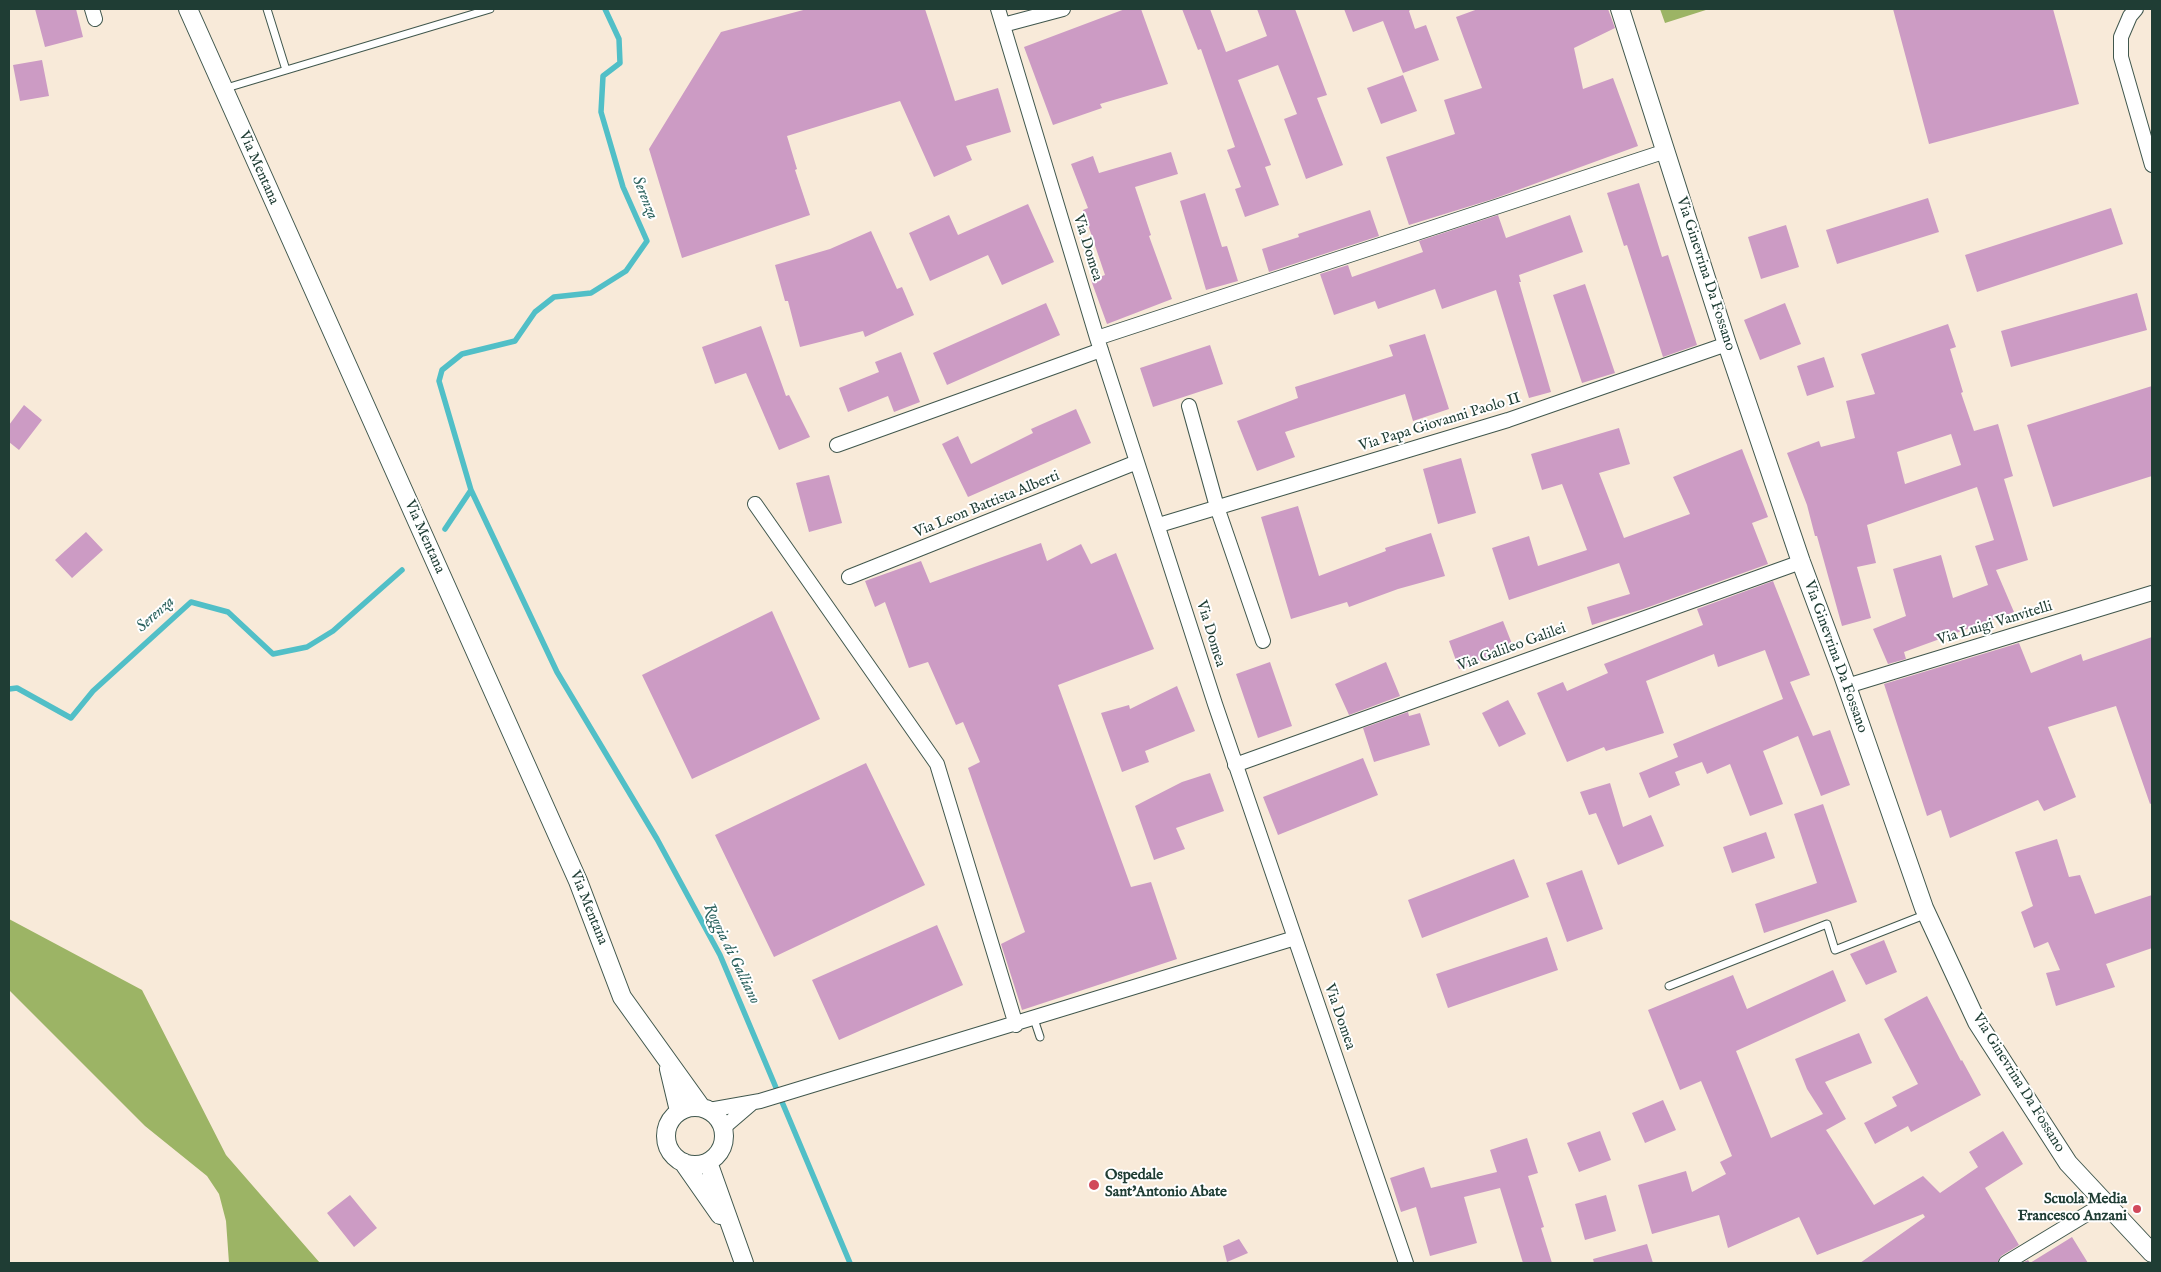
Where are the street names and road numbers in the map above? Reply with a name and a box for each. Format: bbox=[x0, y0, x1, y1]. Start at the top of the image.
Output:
street label: Via Mentana bbox=[234, 128, 282, 208]
street label: Via Ginevrina Da Fossano bbox=[1672, 195, 1738, 353]
street label: Via Domea bbox=[1068, 213, 1106, 283]
street label: Via Papa Giovanni Paolo II bbox=[1357, 390, 1523, 456]
street label: Via Leon Battista Alberti bbox=[912, 468, 1062, 542]
street label: Via Mentana bbox=[400, 497, 448, 577]
street label: Via Ginevrina Da Fossano bbox=[1799, 578, 1871, 736]
street label: Via Luigi Vanvitelli bbox=[1935, 598, 2055, 650]
street label: Via Domea bbox=[1191, 599, 1229, 669]
street label: Via Galileo Galilei bbox=[1455, 620, 1569, 676]
street label: Via Mentana bbox=[565, 868, 611, 948]
street label: Via Domea bbox=[1319, 982, 1359, 1052]
street label: Via Ginevrina Da Fossano bbox=[1968, 1010, 2068, 1156]

